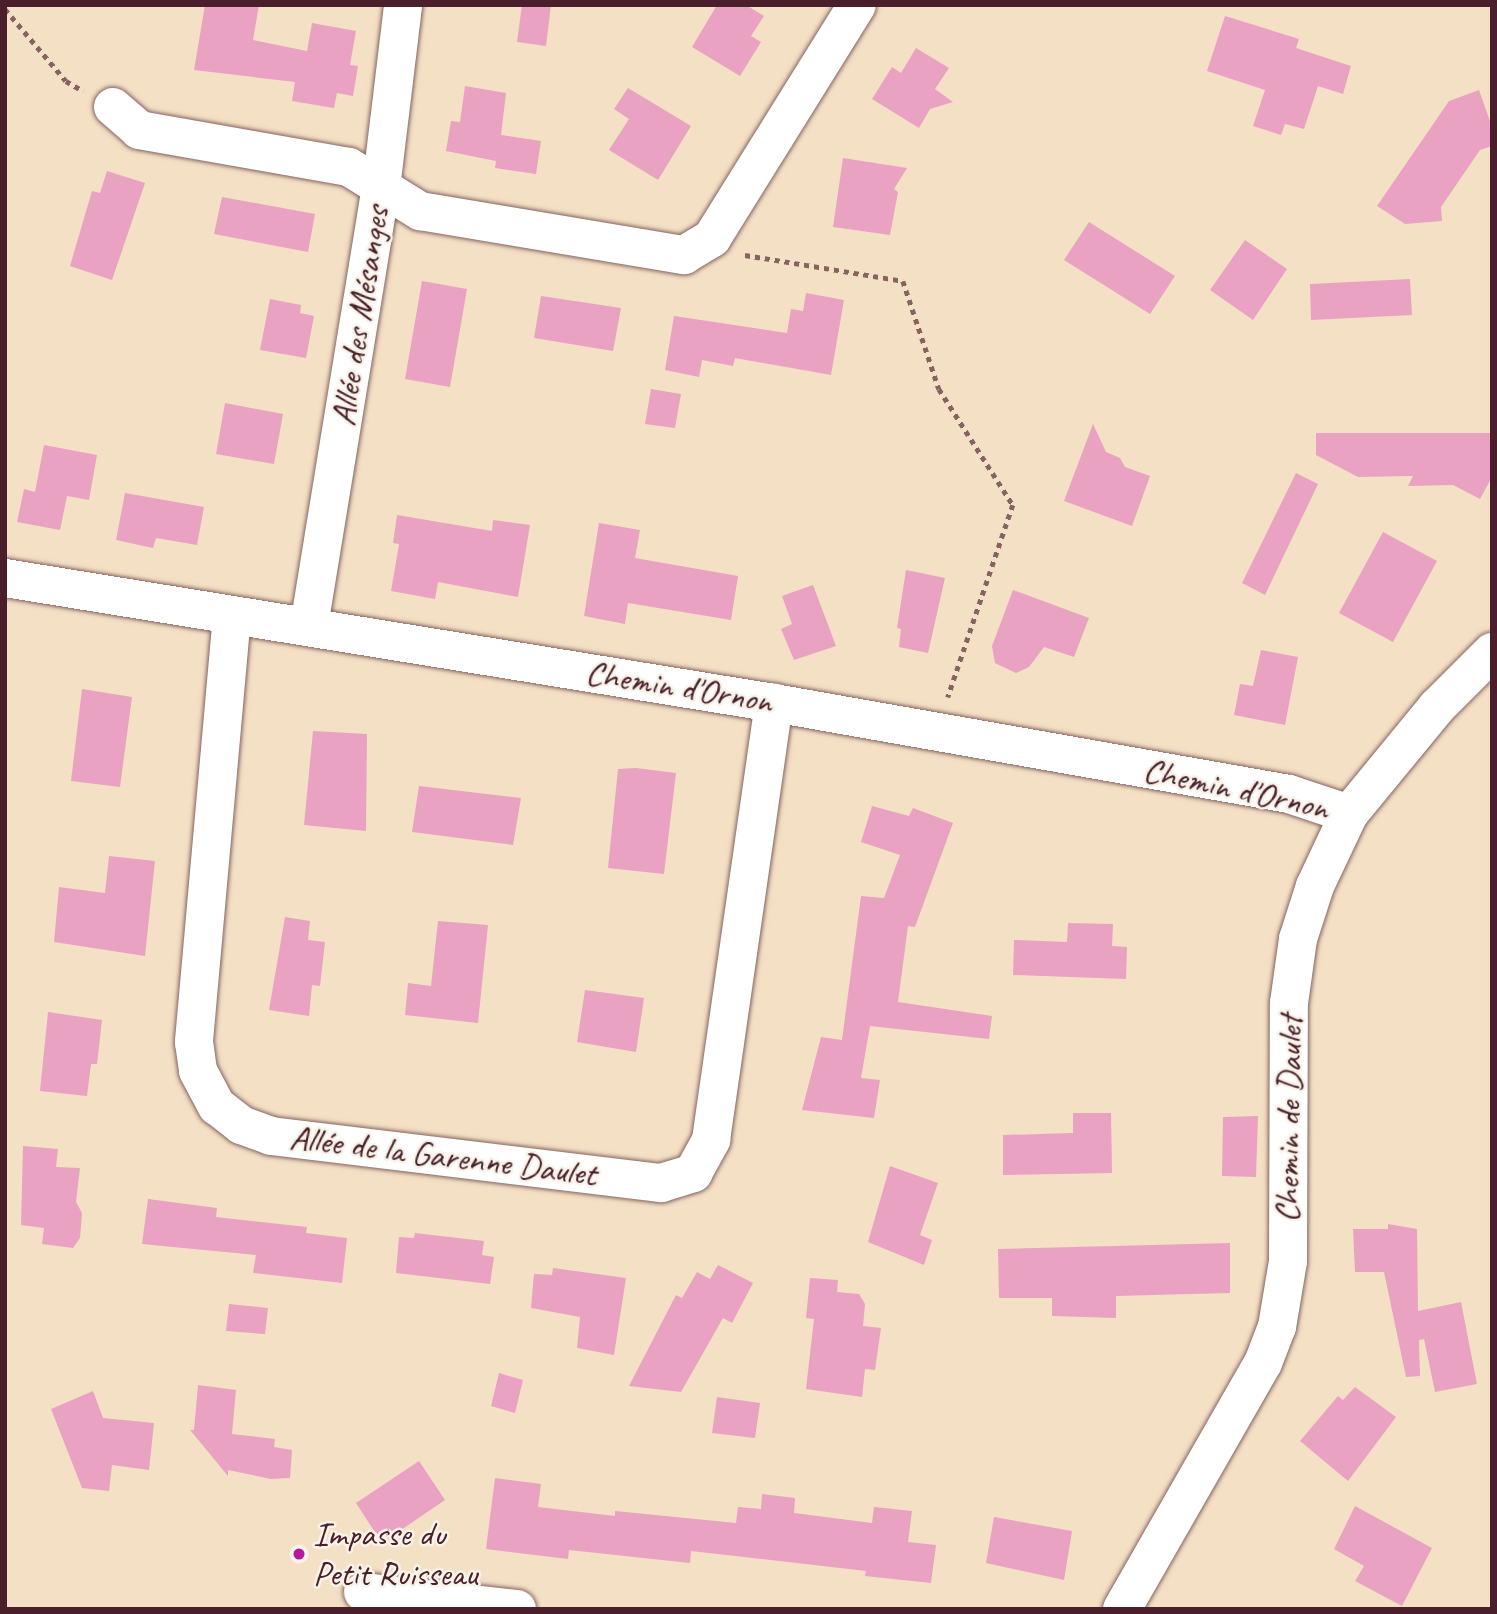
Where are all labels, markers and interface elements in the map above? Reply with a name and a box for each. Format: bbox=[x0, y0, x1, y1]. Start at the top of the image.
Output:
street label: Allée des Mésanges bbox=[322, 203, 398, 429]
street label: Chemin d'Ornon bbox=[583, 652, 775, 722]
street label: Chemin d'Ornon bbox=[1140, 749, 1332, 829]
street label: Chemin de Daulet bbox=[1266, 1015, 1312, 1223]
street label: Allée de la Garenne Daulet bbox=[287, 1116, 599, 1196]
place label: Impasse du Petit Ruisseau bbox=[313, 1513, 479, 1595]
marker: Impasse du Petit Ruisseau bbox=[291, 1546, 307, 1562]

